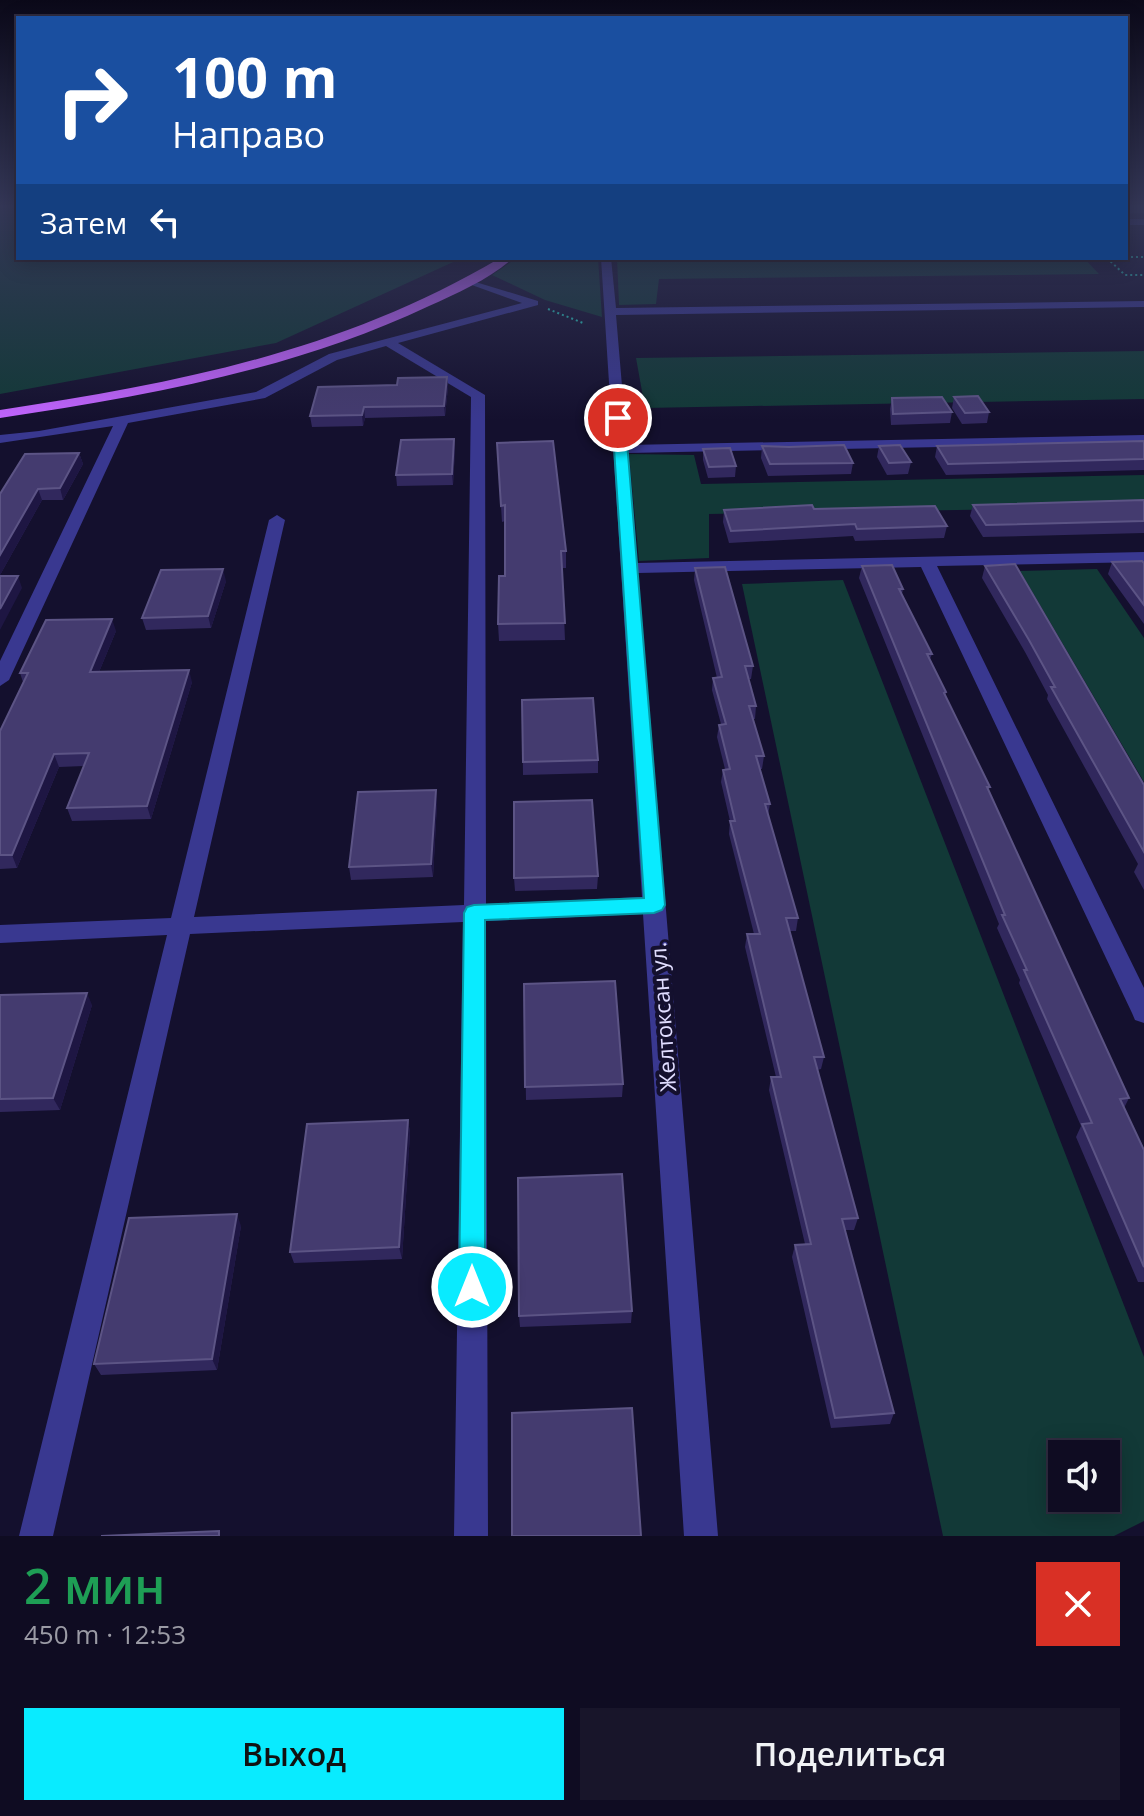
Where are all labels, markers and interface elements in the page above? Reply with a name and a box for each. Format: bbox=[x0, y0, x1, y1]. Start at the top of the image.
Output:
text: 100 m bbox=[172, 38, 338, 114]
icon: right bbox=[40, 48, 144, 152]
text: Направо bbox=[172, 110, 325, 159]
icon: left bbox=[143, 200, 187, 244]
text: Затем bbox=[40, 202, 127, 243]
pin bbox=[584, 384, 652, 452]
icon: arrive bbox=[596, 396, 640, 440]
street label: Желтоксан ул. bbox=[642, 941, 682, 1093]
position arrow bbox=[430, 1245, 514, 1329]
map controls bbox=[1048, 1440, 1120, 1512]
button: sound bbox=[1048, 1440, 1120, 1512]
text: 2 мин bbox=[24, 1553, 165, 1618]
button: close bbox=[1036, 1562, 1120, 1646]
text: 450 m · 12:53 bbox=[24, 1616, 186, 1652]
button: Выход bbox=[24, 1708, 564, 1800]
button: Поделиться bbox=[580, 1708, 1120, 1800]

